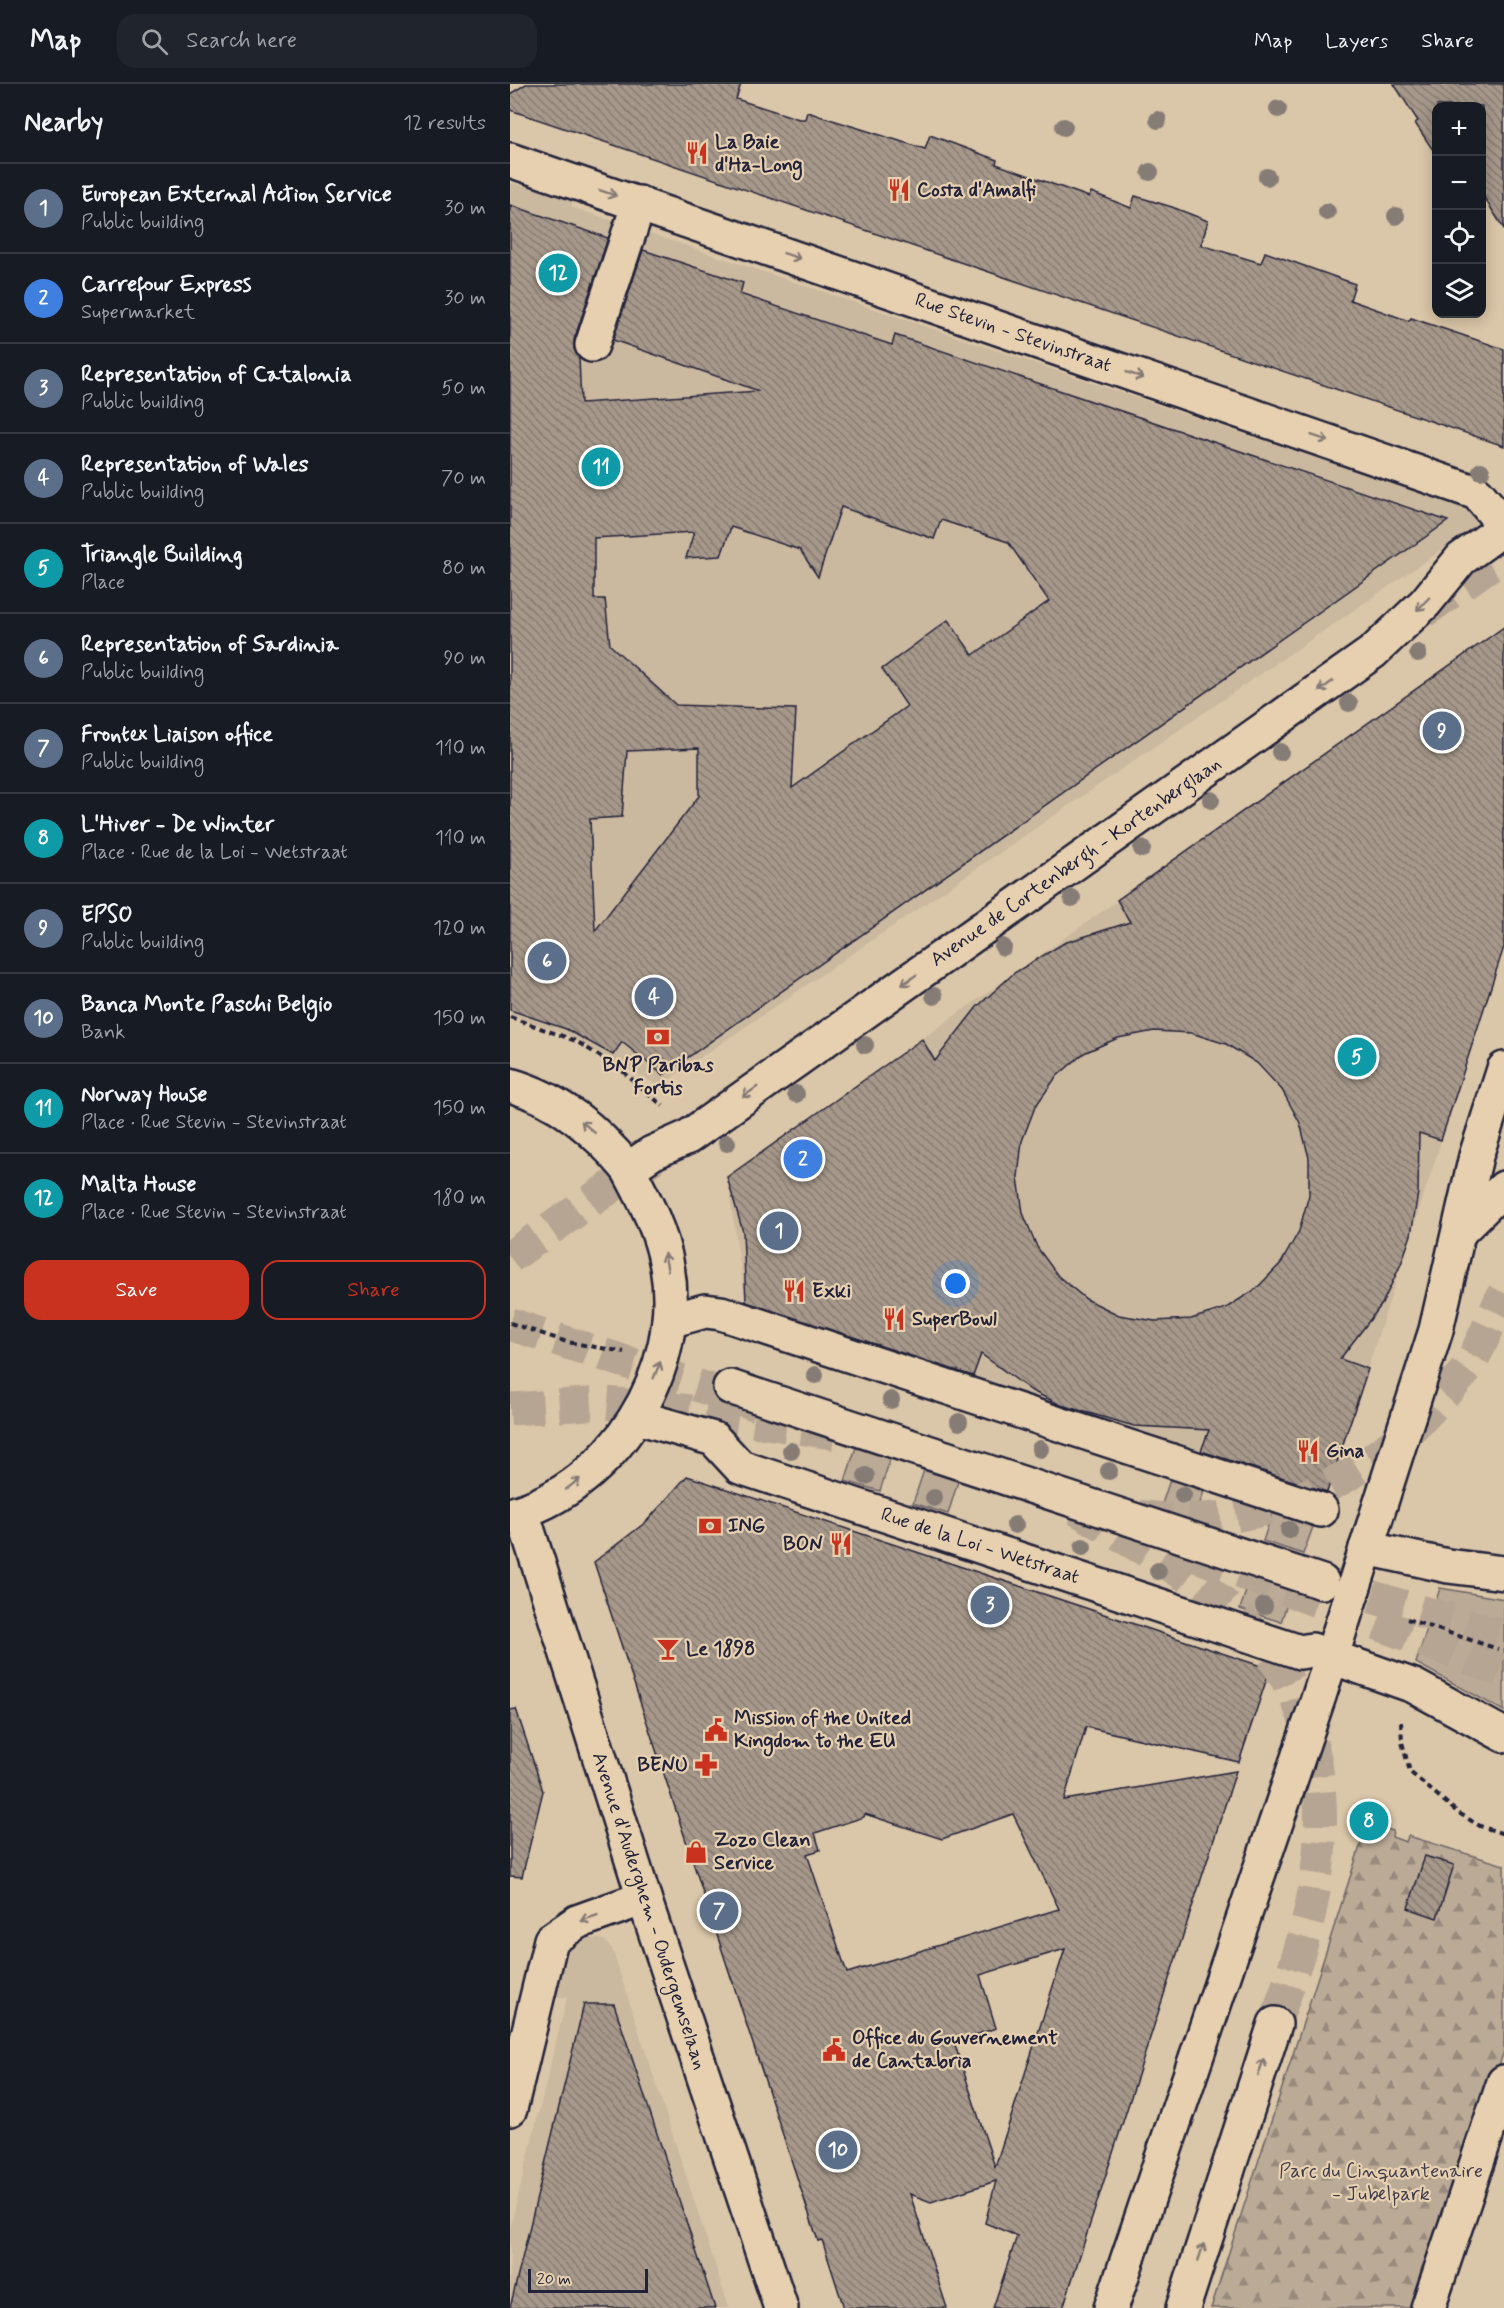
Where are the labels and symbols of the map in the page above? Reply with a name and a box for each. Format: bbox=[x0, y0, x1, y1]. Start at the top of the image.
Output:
place label: La Baie d'Ha-Long bbox=[715, 129, 803, 181]
restaurant icon: La Baie d'Ha-Long bbox=[684, 140, 710, 166]
restaurant icon: Costa d'Amalfi bbox=[886, 177, 912, 203]
place label: Costa d'Amalfi bbox=[917, 177, 1036, 204]
one-way arrow bbox=[598, 188, 617, 199]
pin: 12 bbox=[538, 250, 578, 296]
one-way arrow bbox=[782, 252, 801, 263]
street label: Rue Stevin - Stevinstraat bbox=[911, 287, 1115, 379]
one-way arrow bbox=[1125, 370, 1144, 381]
one-way arrow bbox=[1310, 434, 1329, 445]
pin: 11 bbox=[582, 444, 620, 490]
one-way arrow bbox=[1416, 596, 1430, 611]
one-way arrow bbox=[1318, 680, 1334, 692]
pin: 9 bbox=[1422, 708, 1462, 754]
street label: Avenue de Cortenbergh - Kortenberglaan bbox=[925, 751, 1228, 975]
pin: 6 bbox=[528, 938, 567, 984]
pin: 4 bbox=[634, 974, 674, 1020]
one-way arrow bbox=[901, 974, 917, 986]
bank icon: BNP Paribas Fortis bbox=[645, 1024, 671, 1050]
pin: 5 bbox=[1338, 1034, 1376, 1080]
place label: BNP Paribas Fortis bbox=[603, 1052, 714, 1102]
one-way arrow bbox=[742, 1086, 758, 1098]
one-way arrow bbox=[581, 1120, 596, 1134]
pin: 2 bbox=[784, 1136, 822, 1182]
pin: 1 bbox=[760, 1208, 798, 1254]
one-way arrow bbox=[660, 1253, 671, 1273]
your location bbox=[941, 1269, 970, 1298]
restaurant icon: Exki bbox=[781, 1278, 807, 1304]
place label: Exki bbox=[812, 1278, 851, 1305]
restaurant icon: SuperBowl bbox=[881, 1306, 907, 1332]
place label: SuperBowl bbox=[912, 1306, 997, 1333]
one-way arrow bbox=[653, 1362, 664, 1380]
restaurant icon: Gina bbox=[1295, 1438, 1321, 1464]
place label: Gina bbox=[1326, 1438, 1364, 1465]
one-way arrow bbox=[565, 1477, 581, 1490]
street label: Rue de la Loi - Wetstraat bbox=[877, 1501, 1083, 1591]
bank icon: ING bbox=[697, 1513, 723, 1539]
place label: ING bbox=[728, 1513, 765, 1540]
place label: BON bbox=[783, 1531, 823, 1558]
restaurant icon: BON bbox=[828, 1531, 854, 1557]
pin: 3 bbox=[970, 1582, 1010, 1628]
bar icon: Le 1898 bbox=[655, 1636, 681, 1662]
place label: Le 1898 bbox=[686, 1636, 755, 1663]
place label: Mission of the United Kingdom to the EU bbox=[734, 1705, 911, 1757]
public building icon: Mission of the United Kingdom to the EU bbox=[703, 1717, 729, 1743]
street label: Avenue d'Auderghem - Oudergemselaan bbox=[584, 1749, 713, 2074]
place label: BENU bbox=[637, 1752, 688, 1779]
pharmacy icon: BENU bbox=[693, 1752, 719, 1778]
pin: 8 bbox=[1350, 1798, 1388, 1844]
place label: Zozo Clean Service bbox=[714, 1827, 811, 1877]
shop icon: Zozo Clean Service bbox=[683, 1839, 709, 1865]
pin: 7 bbox=[700, 1888, 738, 1934]
one-way arrow bbox=[580, 1913, 599, 1924]
place label: Office du Gouvernement de Cantabria bbox=[852, 2025, 1058, 2075]
public building icon: Office du Gouvernement de Cantabria bbox=[821, 2037, 847, 2063]
one-way arrow bbox=[1256, 2058, 1267, 2077]
pin: 10 bbox=[818, 2128, 858, 2172]
park label: Parc du Cinquantenaire - Jubelpark bbox=[1279, 2158, 1483, 2208]
one-way arrow bbox=[1196, 2243, 1207, 2262]
scale bar bbox=[528, 2266, 648, 2294]

